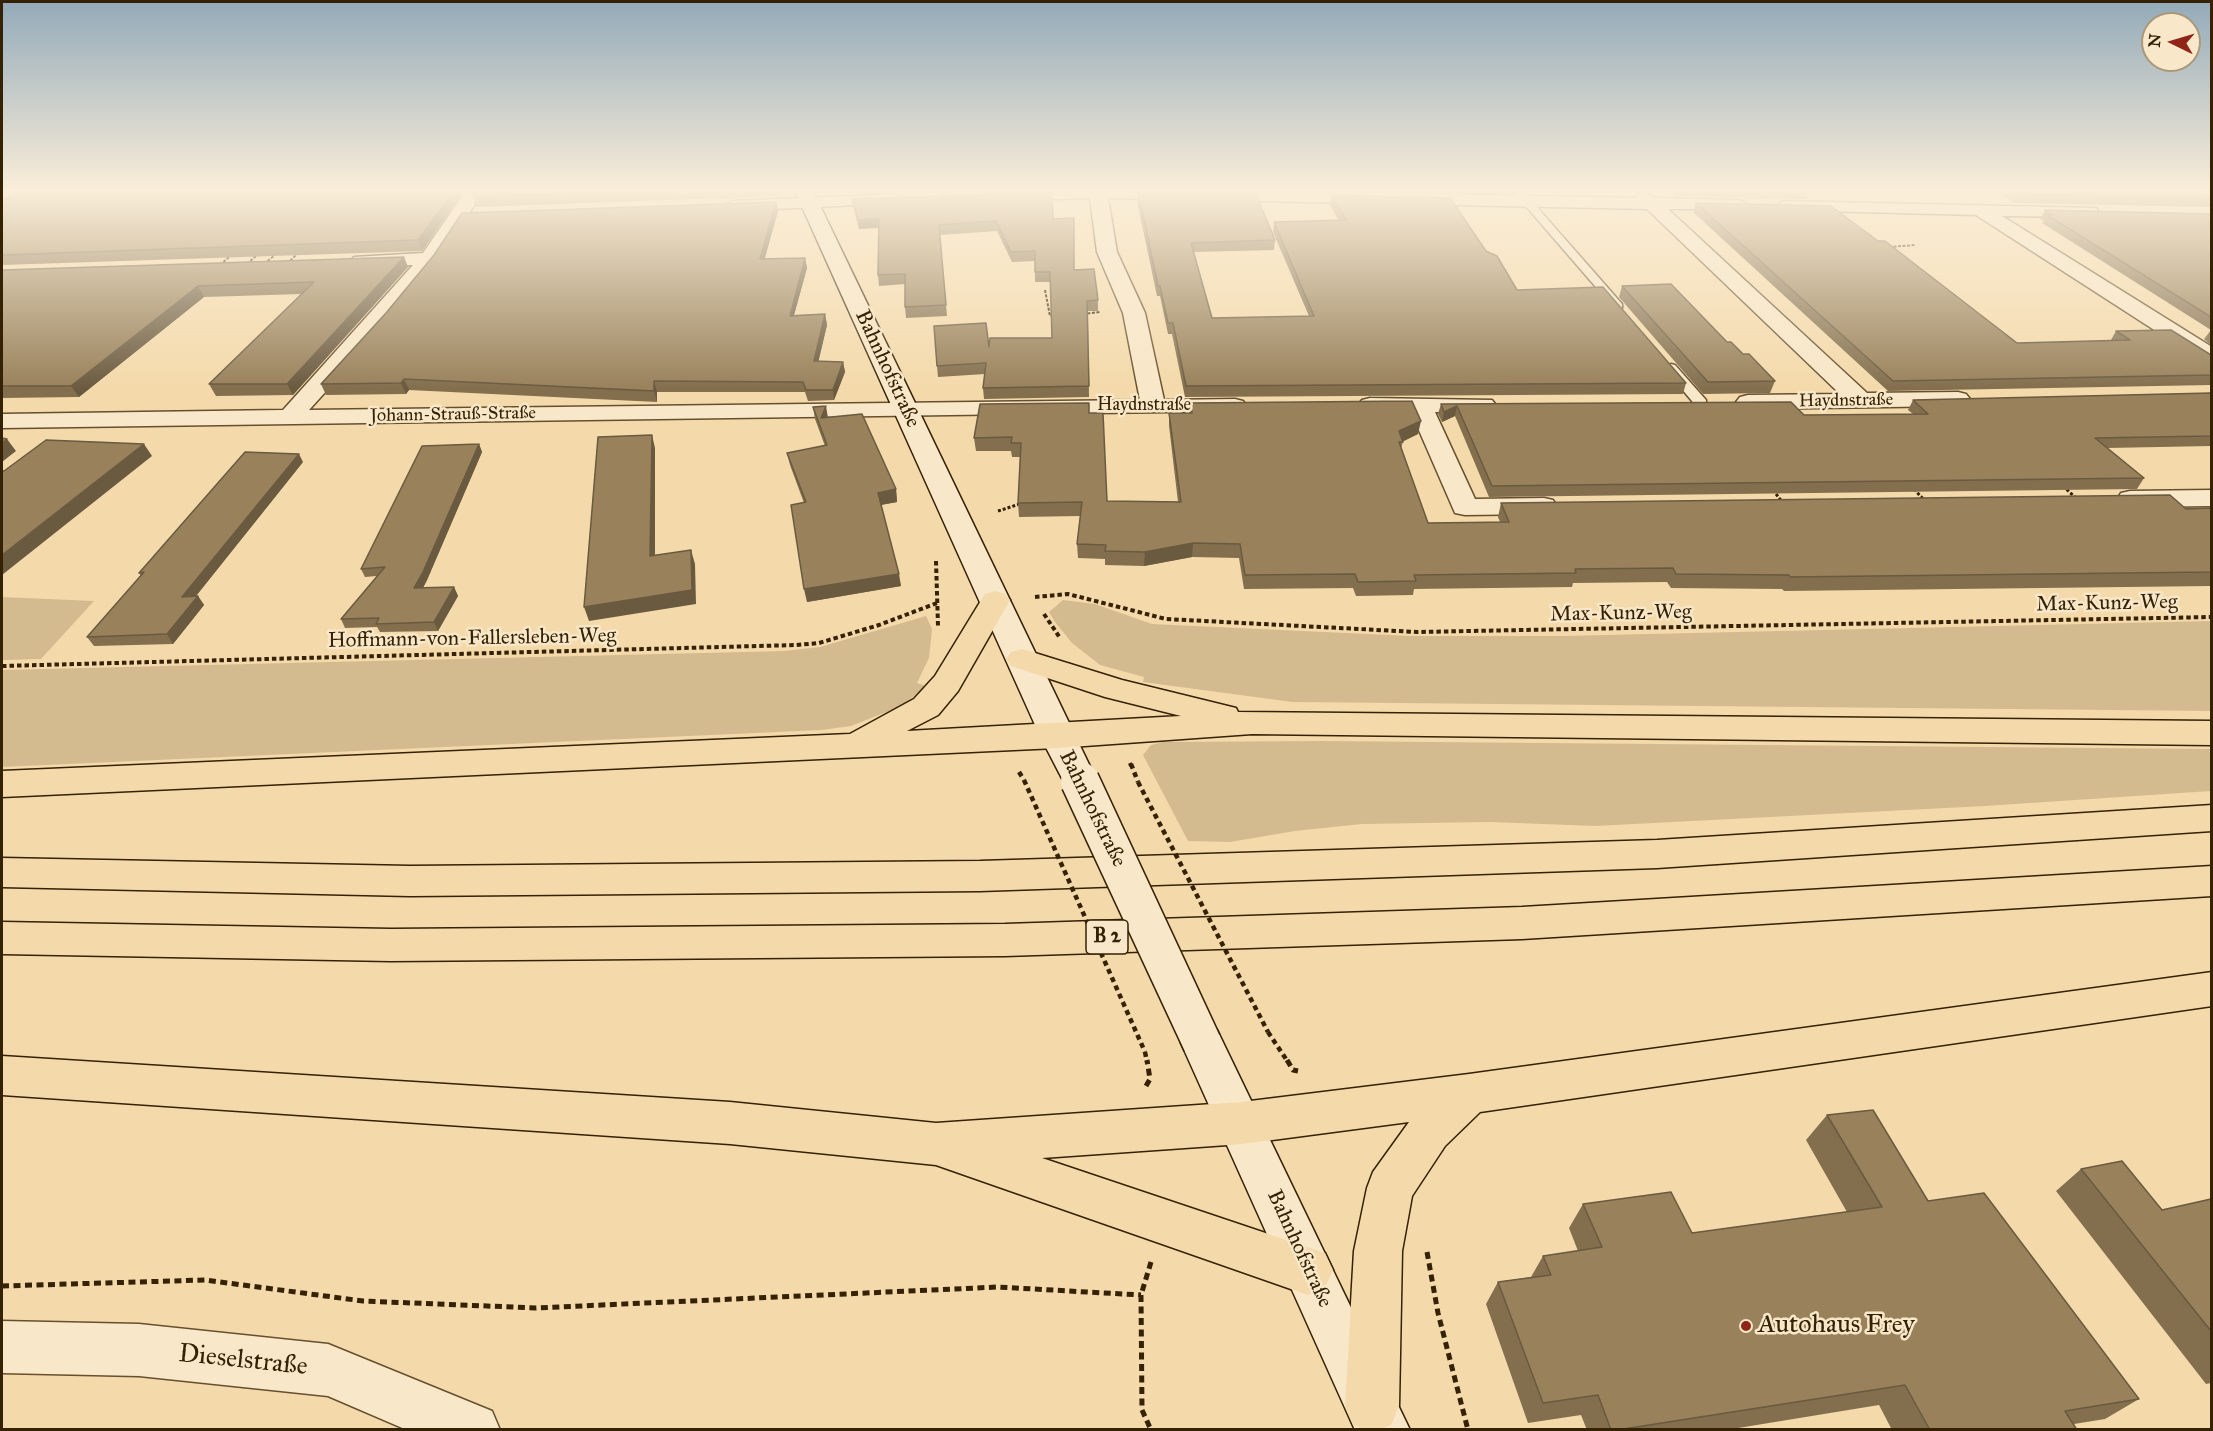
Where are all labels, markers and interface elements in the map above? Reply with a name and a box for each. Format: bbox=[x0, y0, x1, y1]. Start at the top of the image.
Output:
north arrow bbox=[2141, 12, 2201, 72]
text: N bbox=[2145, 33, 2165, 48]
street label: Bahnhofstraße bbox=[849, 306, 925, 432]
street label: Haydnstraße bbox=[1799, 389, 1893, 413]
street label: Haydnstraße bbox=[1097, 395, 1191, 417]
street label: Johann-Strauß-Straße bbox=[370, 403, 536, 427]
street label: Max-Kunz-Weg bbox=[2036, 590, 2178, 618]
street label: Max-Kunz-Weg bbox=[1550, 600, 1692, 628]
street label: Hoffmann-von-Fallersleben-Weg bbox=[328, 624, 616, 654]
street label: Bahnhofstraße bbox=[1053, 747, 1131, 871]
road number: B 2 bbox=[1086, 920, 1128, 954]
street label: Bahnhofstraße bbox=[1261, 1186, 1337, 1312]
place label: Autohaus Frey bbox=[1758, 1310, 1915, 1342]
marker: Autohaus Frey bbox=[1739, 1319, 1753, 1333]
street label: Dieselstraße bbox=[177, 1339, 309, 1383]

